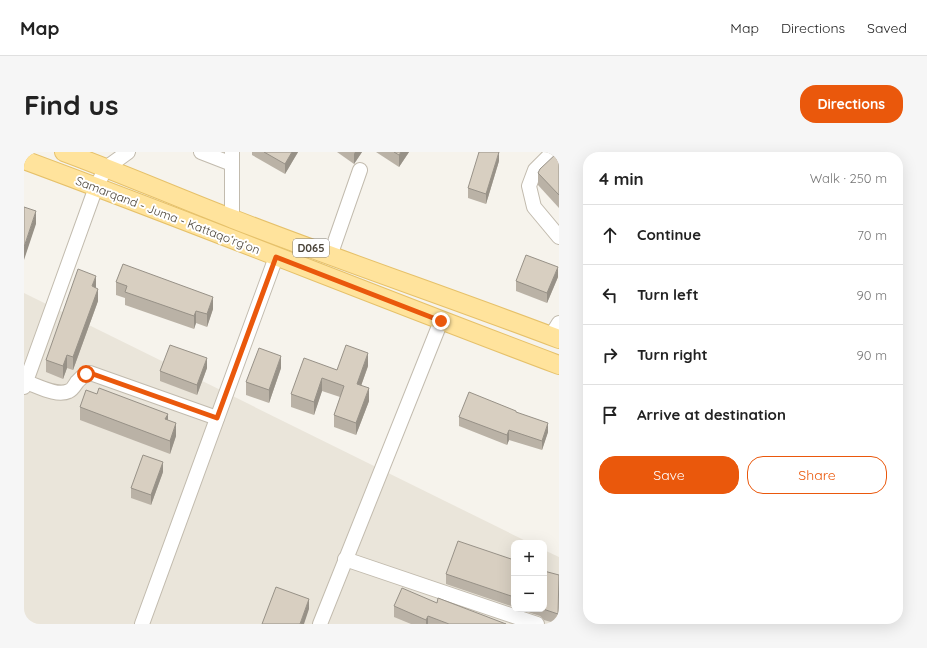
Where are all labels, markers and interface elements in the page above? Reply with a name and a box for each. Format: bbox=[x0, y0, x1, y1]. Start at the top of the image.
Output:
text: Map bbox=[20, 16, 59, 40]
text: Map bbox=[730, 19, 759, 37]
text: Directions bbox=[781, 19, 845, 37]
text: Saved bbox=[867, 19, 907, 37]
button: Directions bbox=[800, 85, 903, 123]
text: Find us bbox=[24, 87, 118, 122]
text: 4 min bbox=[599, 168, 644, 189]
text: Walk · 250 m bbox=[810, 170, 887, 186]
street label: Samarqand - Juma - Kattaqo‘rg‘on bbox=[74, 173, 262, 257]
icon: ahead bbox=[599, 224, 621, 246]
text: Continue bbox=[637, 225, 701, 244]
text: 70 m bbox=[857, 227, 887, 243]
road number: D065 bbox=[293, 239, 329, 257]
icon: left bbox=[599, 284, 621, 306]
text: Turn left bbox=[637, 285, 699, 304]
text: 90 m bbox=[857, 287, 887, 303]
route end bbox=[432, 312, 450, 330]
icon: right bbox=[599, 344, 621, 366]
text: Turn right bbox=[637, 345, 708, 364]
text: 90 m bbox=[857, 347, 887, 363]
route start bbox=[77, 365, 95, 383]
icon: arrive bbox=[599, 404, 621, 426]
text: Arrive at destination bbox=[637, 405, 786, 424]
button: Save bbox=[599, 456, 739, 494]
button: Share bbox=[747, 456, 887, 494]
map controls bbox=[511, 540, 547, 612]
button: + bbox=[511, 540, 547, 576]
button: − bbox=[511, 576, 547, 612]

